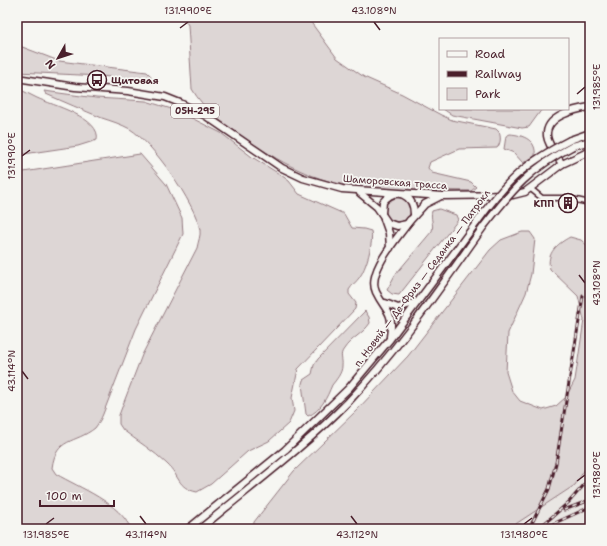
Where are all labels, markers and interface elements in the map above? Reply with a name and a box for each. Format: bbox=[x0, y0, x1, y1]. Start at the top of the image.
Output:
text: 131.990°E bbox=[164, 4, 212, 17]
text: 43.108°N bbox=[351, 4, 397, 17]
north arrow bbox=[38, 38, 78, 78]
legend bbox=[439, 38, 569, 110]
text: Road bbox=[475, 46, 506, 62]
text: N bbox=[42, 56, 59, 72]
text: 131.985°E bbox=[590, 64, 603, 110]
text: Railway bbox=[475, 66, 522, 82]
bus stop icon: Щитовая bbox=[86, 69, 108, 91]
place label: Щитовая bbox=[111, 74, 159, 87]
text: Park bbox=[475, 86, 501, 102]
road number: 05Н-295 bbox=[171, 104, 219, 118]
text: 131.990°E bbox=[5, 132, 18, 180]
street label: Шаморовская трасса bbox=[342, 172, 448, 192]
street label: п. Новый — Де-Фриз — Седанка — Патрокл bbox=[351, 186, 493, 369]
building icon: КПП bbox=[557, 192, 579, 214]
place label: КПП bbox=[533, 197, 554, 210]
text: 43.108°N bbox=[590, 260, 603, 306]
text: 43.114°N bbox=[5, 350, 18, 392]
text: 131.980°E bbox=[590, 451, 603, 499]
scale bar bbox=[40, 482, 114, 508]
text: 100 m bbox=[46, 488, 82, 504]
text: 131.985°E bbox=[23, 528, 69, 541]
text: 43.114°N bbox=[125, 528, 167, 541]
text: 43.112°N bbox=[336, 528, 378, 541]
text: 131.980°E bbox=[500, 528, 548, 541]

